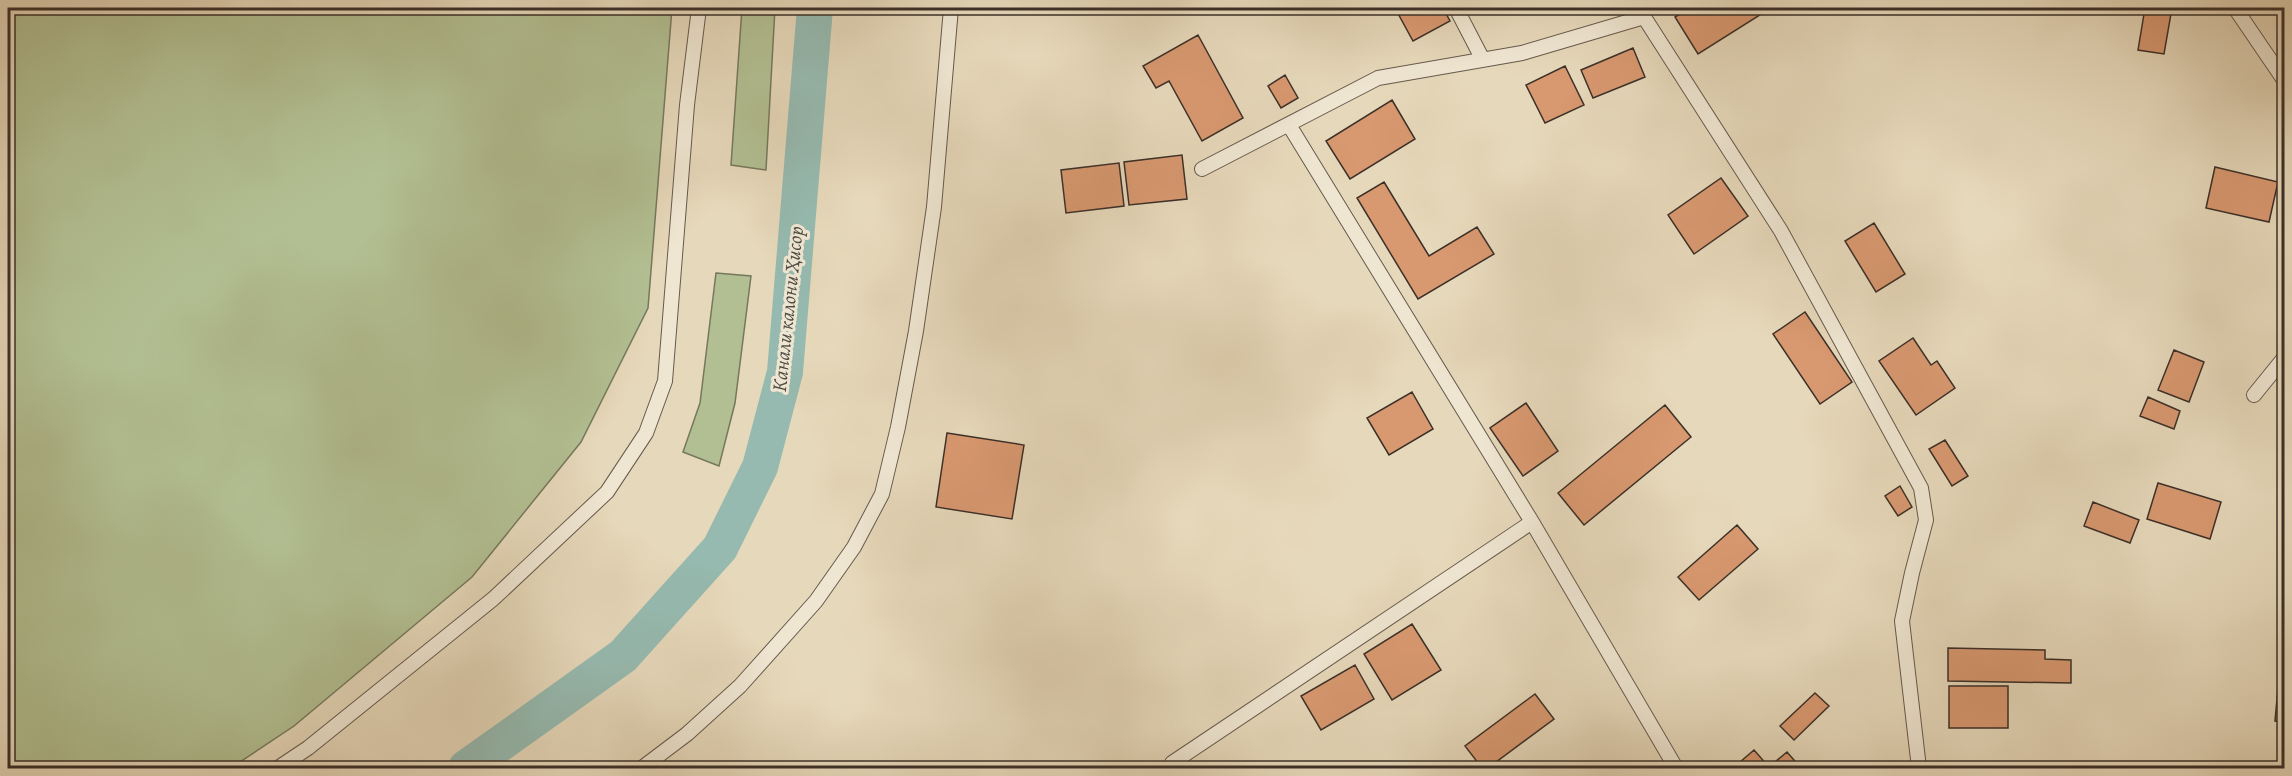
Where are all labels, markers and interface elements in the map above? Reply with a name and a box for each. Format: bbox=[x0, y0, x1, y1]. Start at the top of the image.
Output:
water label: Канали калони Ҳисор bbox=[766, 225, 810, 393]

